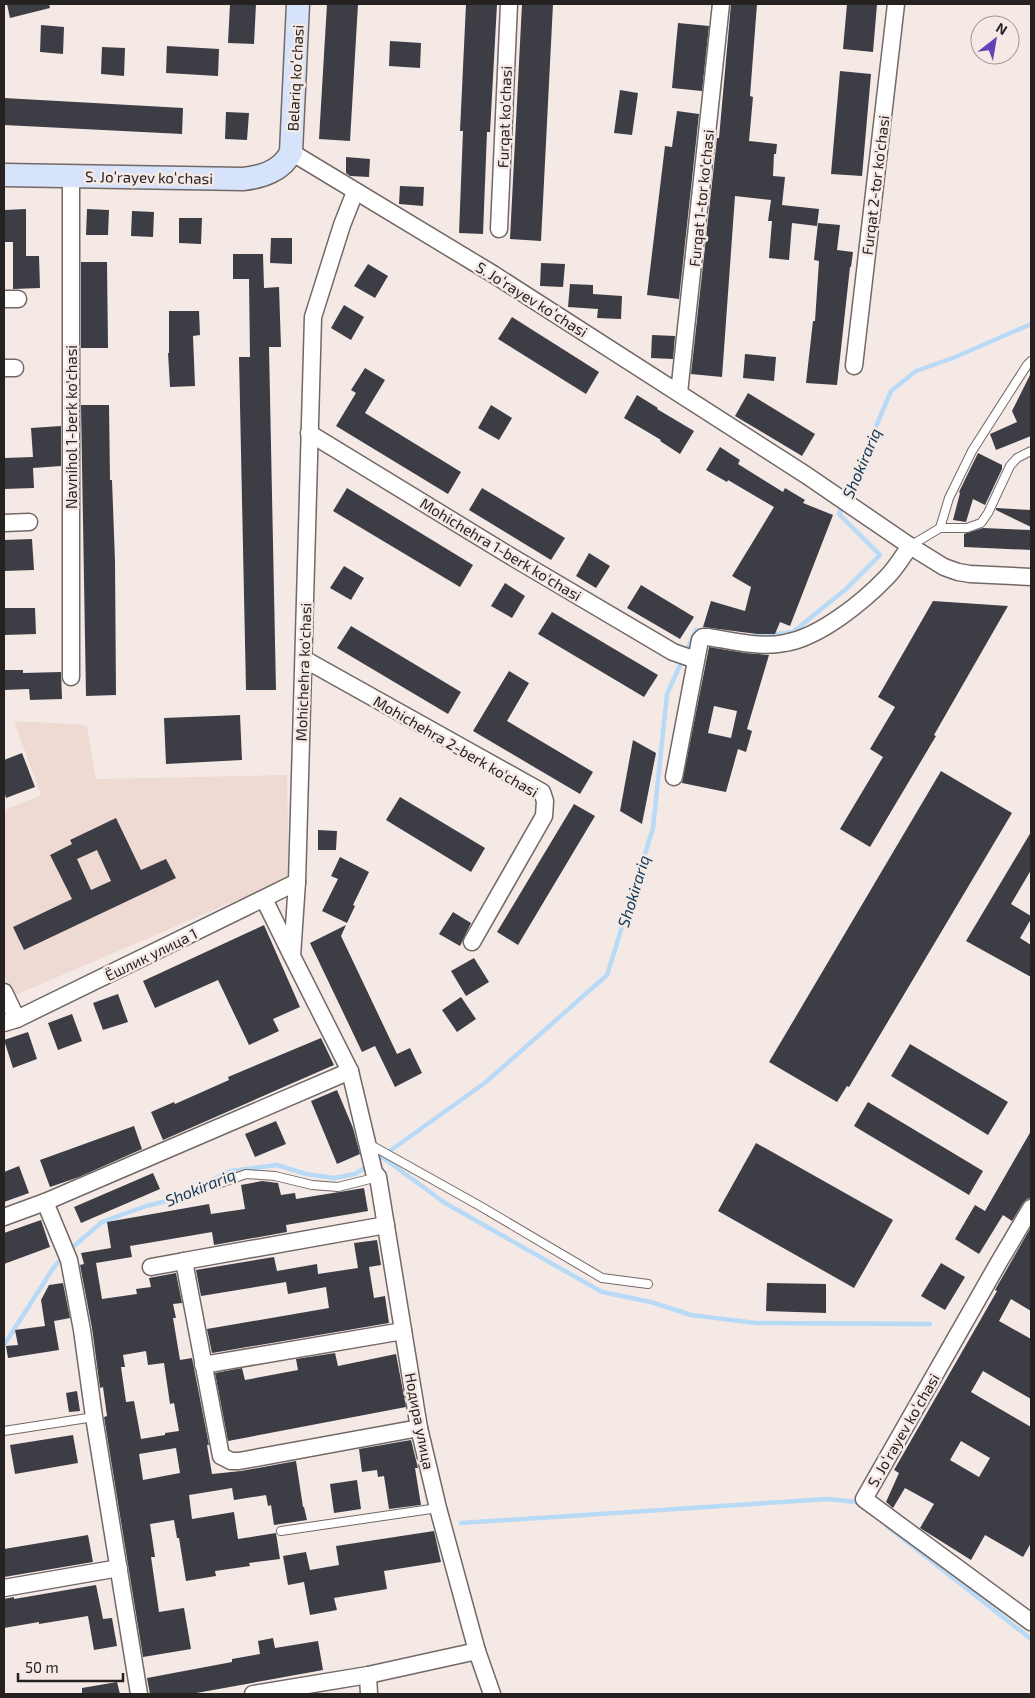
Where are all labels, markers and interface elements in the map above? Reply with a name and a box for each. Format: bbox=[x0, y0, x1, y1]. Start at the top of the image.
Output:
north arrow bbox=[970, 15, 1020, 65]
text: N bbox=[993, 19, 1011, 38]
street label: Belariq koʻchasi bbox=[283, 24, 307, 132]
street label: Furqat ko'chasi bbox=[493, 66, 515, 168]
street label: Furqat 2-tor ko'chasi bbox=[858, 114, 892, 256]
street label: Furqat 1-tor ko'chasi bbox=[685, 128, 717, 268]
street label: S. Joʻrayev koʻchasi bbox=[85, 167, 213, 187]
street label: S. Joʻrayev koʻchasi bbox=[473, 257, 591, 341]
street label: Navnihol 1-berk ko'chasi bbox=[62, 345, 80, 509]
water label: Shokirariq bbox=[838, 425, 884, 501]
street label: Mohichehra 1-berk ko'chasi bbox=[417, 494, 585, 604]
street label: Mohichehra ko'chasi bbox=[292, 602, 314, 742]
street label: Mohichehra 2-berk ko'chasi bbox=[370, 691, 542, 801]
water label: Shokirariq bbox=[613, 853, 653, 929]
street label: Ёшлик улица 1 bbox=[102, 924, 200, 985]
water label: Shokirariq bbox=[162, 1164, 238, 1210]
street label: S. Joʻrayev koʻchasi bbox=[863, 1370, 943, 1490]
street label: Нодира улица bbox=[401, 1371, 438, 1471]
scale bar bbox=[18, 1650, 122, 1682]
text: 50 m bbox=[25, 1658, 59, 1676]

